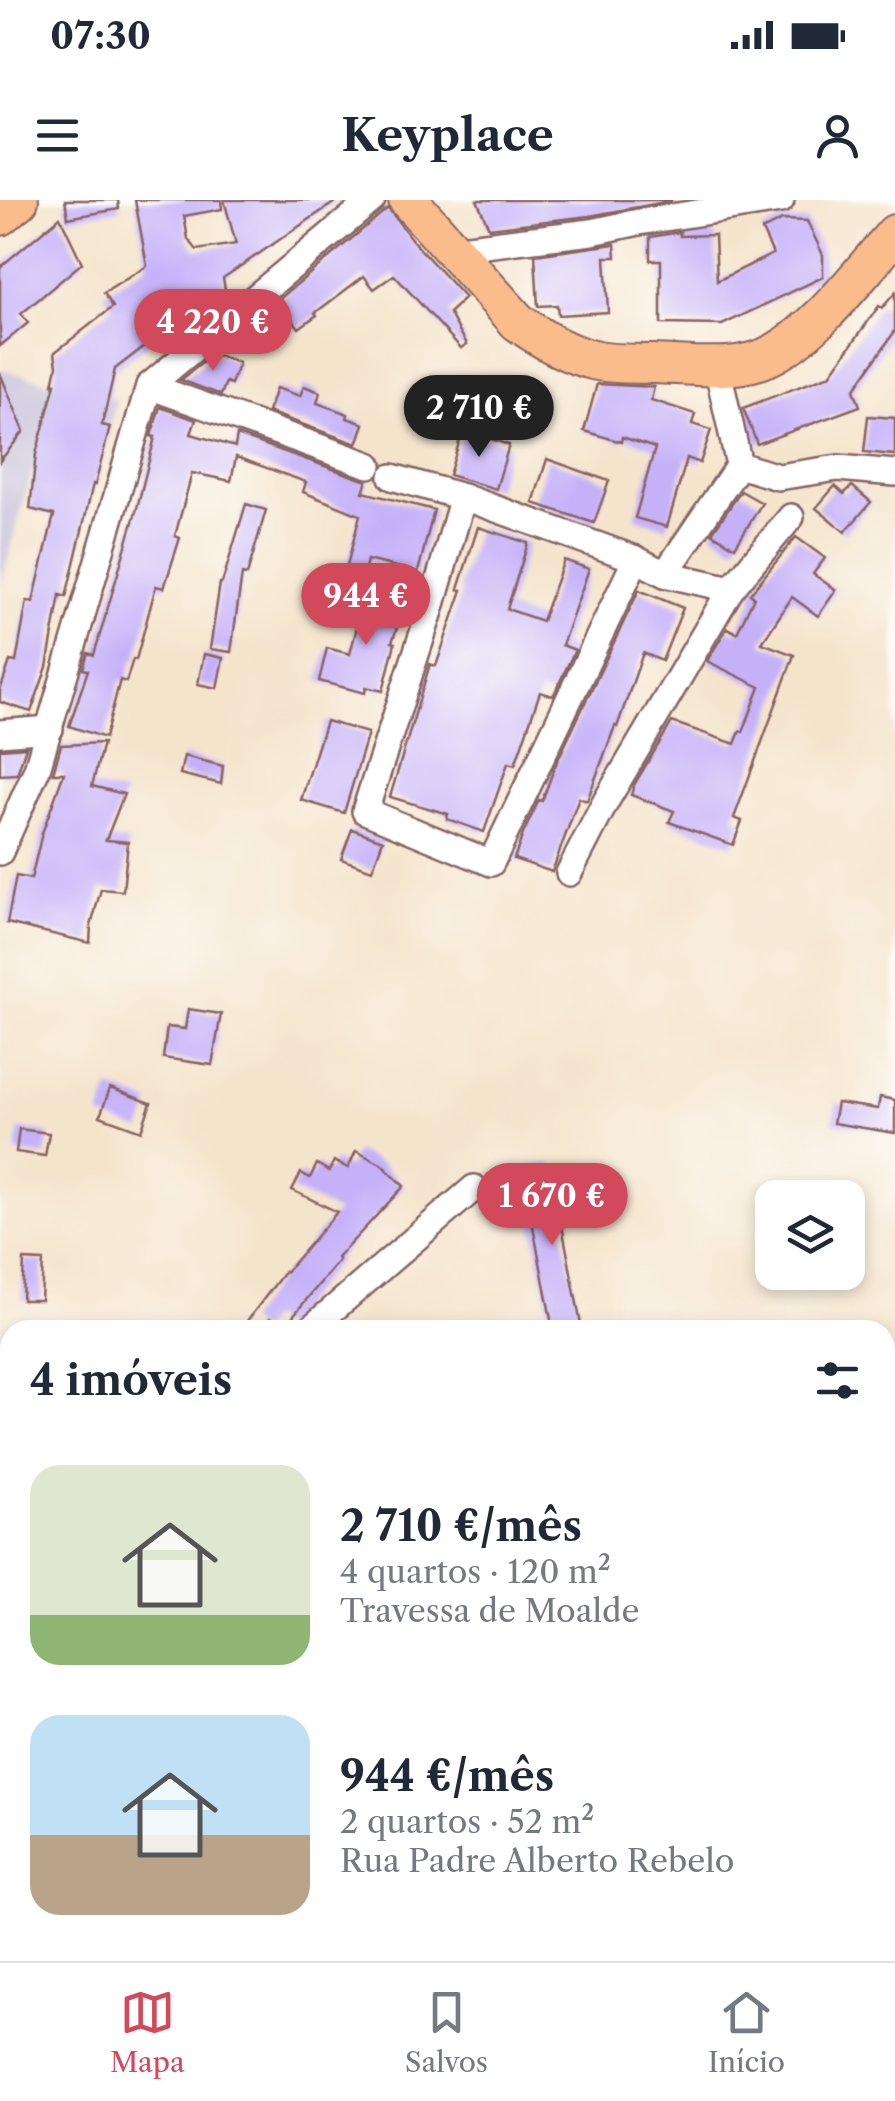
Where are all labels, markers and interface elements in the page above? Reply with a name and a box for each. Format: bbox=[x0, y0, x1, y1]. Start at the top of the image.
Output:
text: 07:30 bbox=[50, 12, 151, 59]
text: Keyplace bbox=[341, 107, 554, 163]
icon: menu bbox=[30, 108, 85, 163]
icon: person bbox=[810, 108, 865, 163]
pin: 4 220 € bbox=[121, 289, 305, 374]
text: 4 220 € bbox=[156, 302, 270, 341]
pin: 2 710 € bbox=[387, 375, 571, 460]
text: 2 710 € bbox=[426, 388, 532, 427]
pin: 944 € bbox=[296, 563, 436, 648]
text: 944 € bbox=[323, 576, 409, 615]
pin: 1 670 € bbox=[460, 1163, 644, 1248]
text: 1 670 € bbox=[499, 1176, 605, 1215]
map controls bbox=[755, 1180, 865, 1290]
button: layers bbox=[755, 1180, 865, 1290]
icon: filters bbox=[810, 1353, 865, 1408]
text: 4 imóveis bbox=[30, 1354, 232, 1406]
text: 2 710 €/mês bbox=[340, 1500, 582, 1552]
icon: home bbox=[110, 1505, 230, 1625]
text: 4 quartos · 120 m² bbox=[340, 1552, 611, 1591]
text: Travessa de Moalde bbox=[340, 1591, 640, 1630]
text: 944 €/mês bbox=[340, 1750, 554, 1802]
icon: home bbox=[110, 1755, 230, 1875]
text: 2 quartos · 52 m² bbox=[340, 1802, 594, 1841]
text: Rua Padre Alberto Rebelo bbox=[340, 1841, 734, 1880]
tab: Mapa bbox=[110, 1985, 185, 2079]
tab: Salvos bbox=[405, 1985, 488, 2079]
tab: Início bbox=[708, 1985, 785, 2079]

